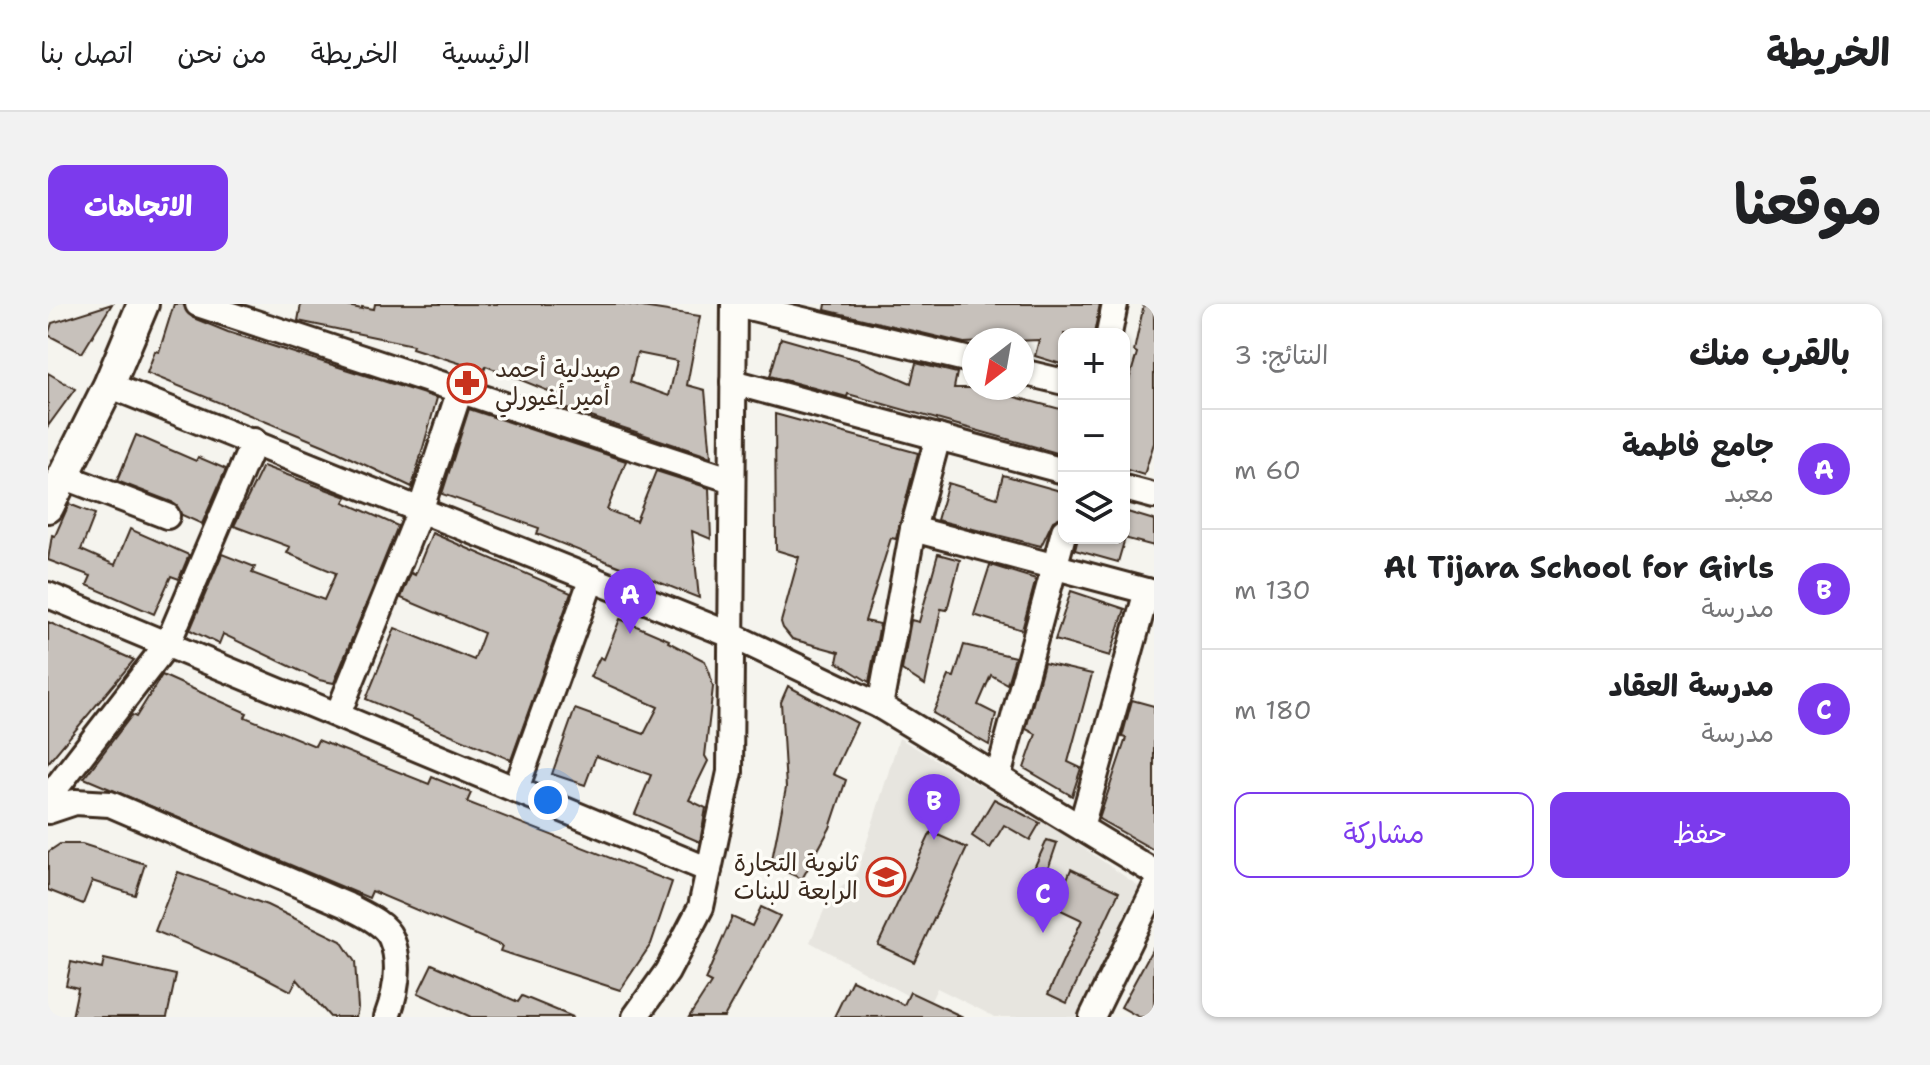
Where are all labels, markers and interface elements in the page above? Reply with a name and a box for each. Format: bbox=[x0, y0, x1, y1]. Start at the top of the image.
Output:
text: الخريطة bbox=[1766, 27, 1890, 78]
text: اتصل بنا bbox=[40, 34, 133, 72]
text: من نحن bbox=[177, 34, 267, 72]
text: الخريطة bbox=[311, 34, 398, 72]
text: الرئيسية bbox=[442, 34, 530, 72]
button: الاتجاهات bbox=[48, 165, 228, 251]
text: موقعنا bbox=[1734, 167, 1882, 242]
north arrow bbox=[962, 328, 1034, 400]
map controls bbox=[1058, 328, 1130, 544]
button: + bbox=[1058, 328, 1130, 400]
text: بالقرب منك bbox=[1689, 330, 1850, 376]
text: النتائج: 3 bbox=[1234, 337, 1328, 372]
place label: صيدلية أحمد أمير أغيورلي bbox=[495, 353, 621, 418]
pharmacy icon: صيدلية أحمد أمير أغيورلي bbox=[446, 362, 488, 404]
button: − bbox=[1058, 400, 1130, 472]
text: جامع فاطمة bbox=[1622, 425, 1774, 466]
text: 60 m bbox=[1234, 452, 1301, 487]
text: A bbox=[1814, 452, 1834, 487]
button: layers bbox=[1058, 472, 1130, 544]
text: معبد bbox=[1724, 475, 1774, 510]
text: Al Tijara School for Girls bbox=[1384, 547, 1774, 588]
pin: A bbox=[604, 568, 656, 634]
text: 130 m bbox=[1234, 572, 1311, 607]
text: B bbox=[1816, 572, 1832, 607]
text: مدرسة bbox=[1702, 590, 1774, 625]
text: مدرسة العقاد bbox=[1609, 665, 1774, 706]
text: 180 m bbox=[1234, 692, 1312, 727]
text: C bbox=[1816, 692, 1832, 727]
text: مدرسة bbox=[1702, 715, 1774, 750]
pin: B bbox=[908, 774, 960, 840]
your location bbox=[528, 780, 568, 820]
button: مشاركة bbox=[1234, 792, 1534, 878]
button: حفظ bbox=[1550, 792, 1850, 878]
place label: ثانوية التجارة الرابعة للبنات bbox=[734, 847, 859, 907]
school or university icon: ثانوية التجارة الرابعة للبنات bbox=[865, 856, 907, 898]
pin: C bbox=[1017, 867, 1069, 933]

